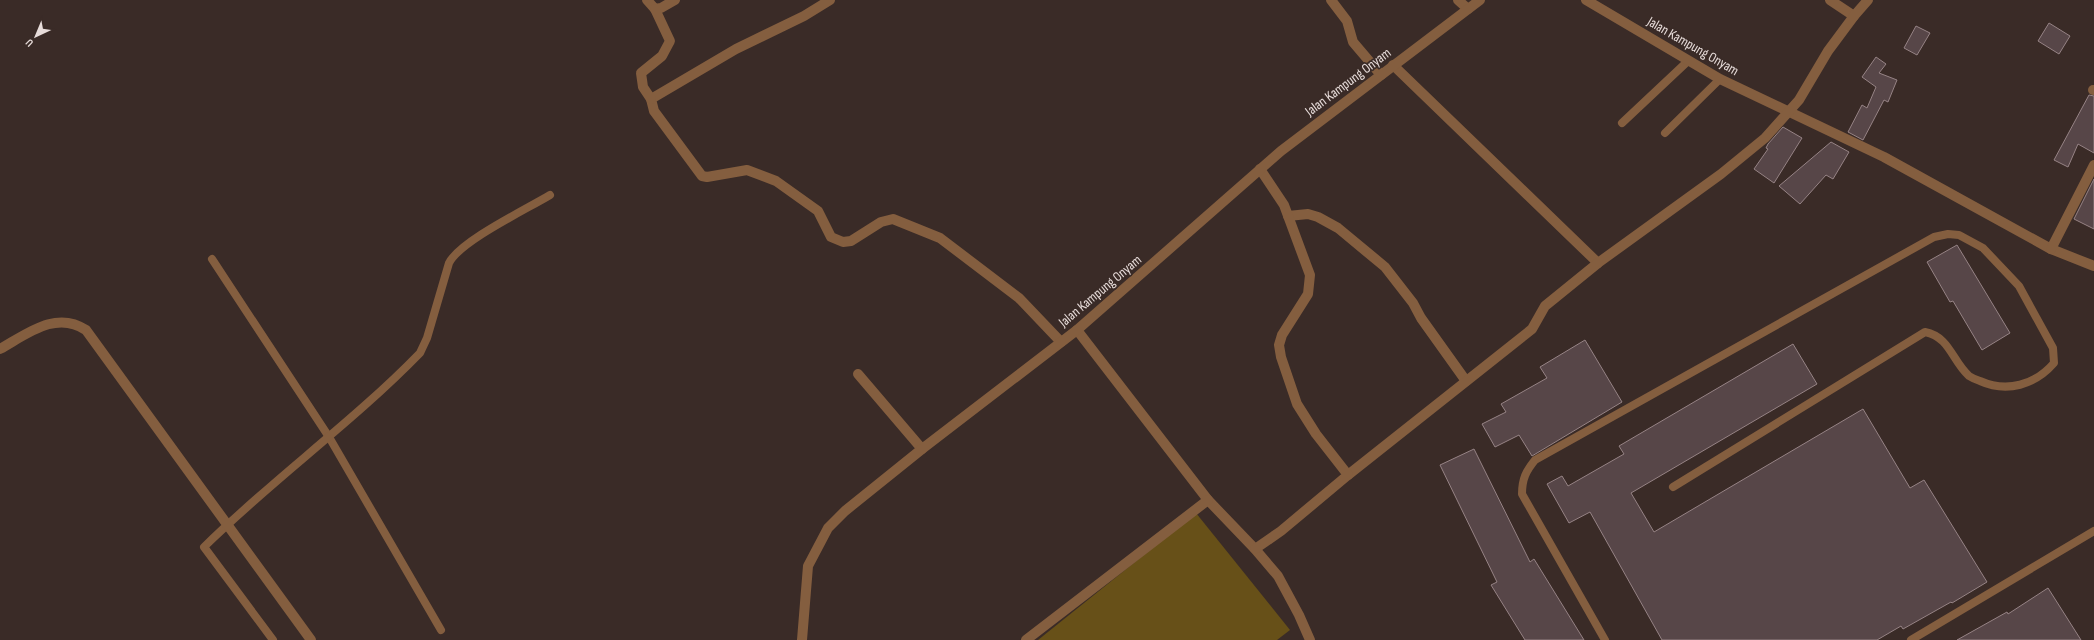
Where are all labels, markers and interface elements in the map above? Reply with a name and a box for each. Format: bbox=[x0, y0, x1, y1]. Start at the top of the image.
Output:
street label: Jalan Kampung Onyam bbox=[1643, 12, 1742, 79]
north arrow bbox=[16, 16, 56, 56]
text: U bbox=[23, 36, 36, 50]
street label: Jalan Kampung Onyam bbox=[1301, 44, 1394, 120]
street label: Jalan Kampung Onyam bbox=[1054, 251, 1145, 331]

